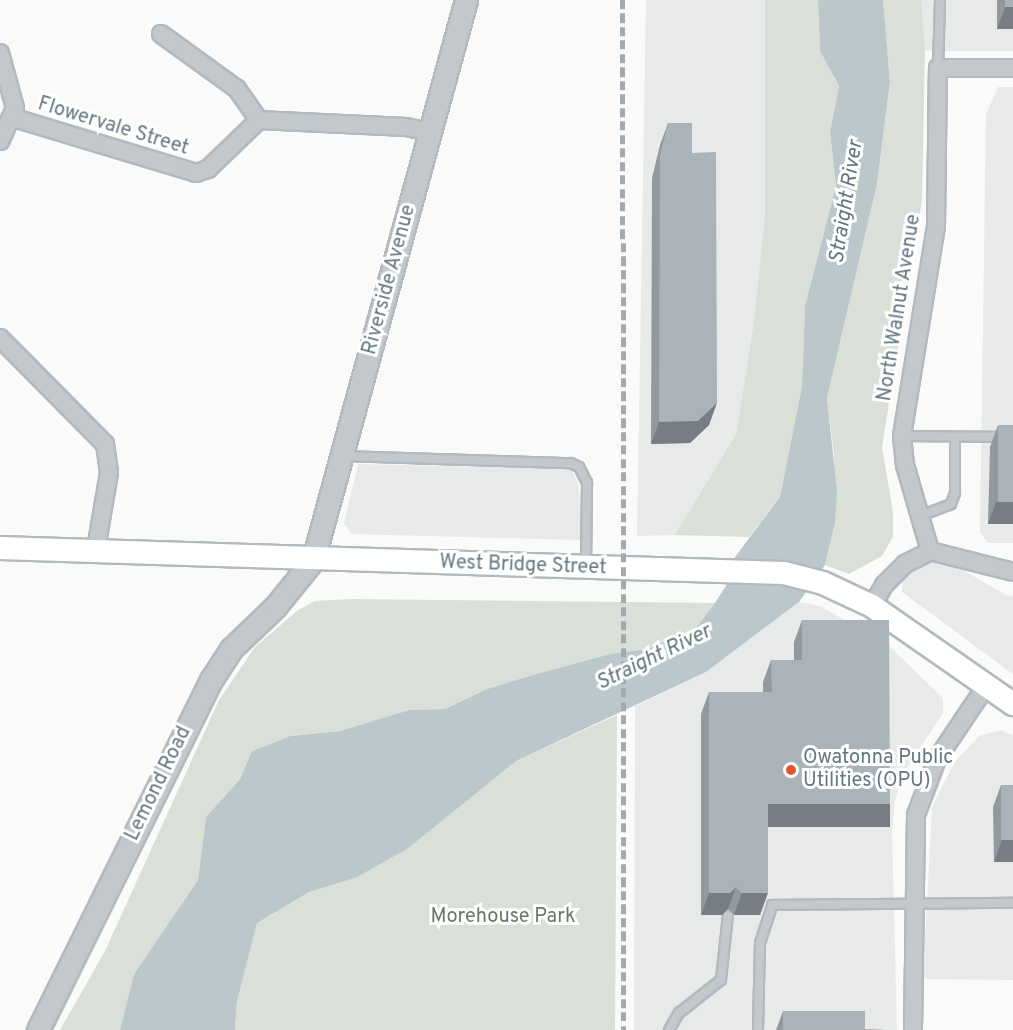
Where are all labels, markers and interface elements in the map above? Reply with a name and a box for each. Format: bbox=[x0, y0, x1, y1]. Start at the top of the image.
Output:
street label: Flowervale Street bbox=[35, 93, 191, 161]
water label: Straight River bbox=[825, 139, 869, 265]
street label: Riverside Avenue bbox=[358, 202, 422, 358]
street label: North Walnut Avenue bbox=[873, 212, 927, 404]
street label: West Bridge Street bbox=[439, 551, 607, 581]
water label: Straight River bbox=[593, 619, 715, 697]
street label: Lemond Road bbox=[121, 723, 197, 845]
place label: Owatonna Public Utilities (OPU) bbox=[803, 746, 953, 793]
marker: Owatonna Public Utilities (OPU) bbox=[784, 763, 798, 777]
park label: Morehouse Park bbox=[430, 905, 576, 929]

